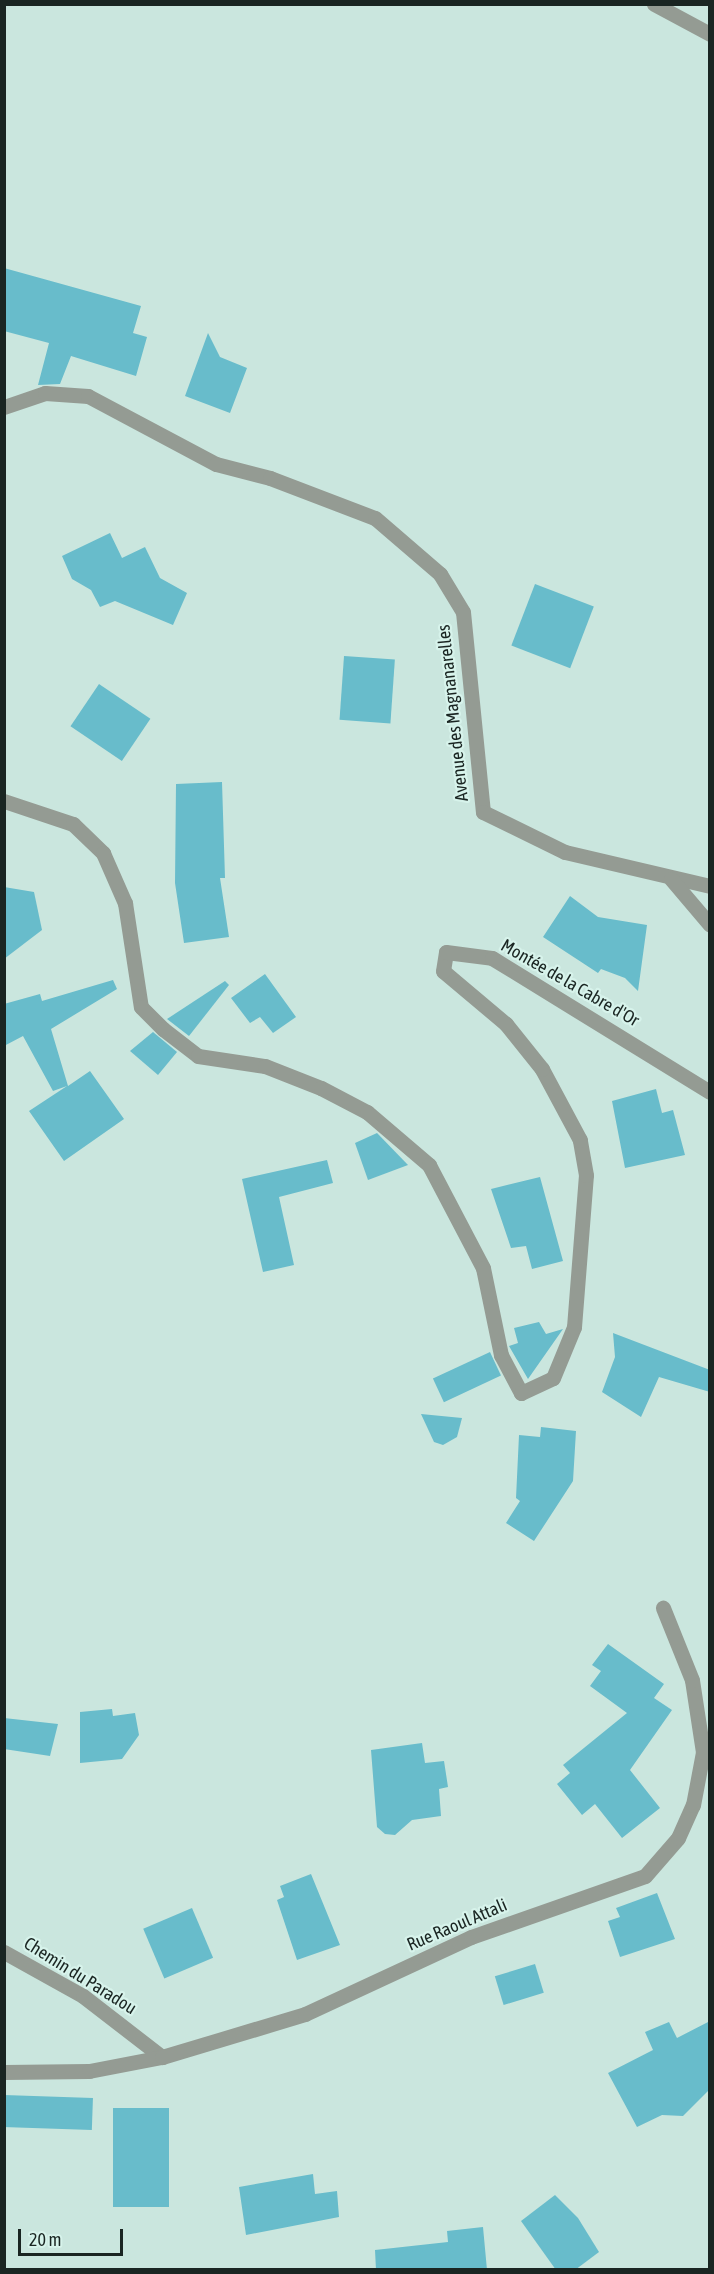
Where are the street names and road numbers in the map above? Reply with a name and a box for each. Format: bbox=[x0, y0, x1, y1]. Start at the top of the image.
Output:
street label: Avenue des Magnanarelles bbox=[433, 624, 473, 802]
street label: Montée de la Cabre d'Or bbox=[497, 935, 643, 1031]
street label: Rue Raoul Attali bbox=[404, 1894, 510, 1956]
street label: Chemin du Paradou bbox=[20, 1933, 140, 2019]

